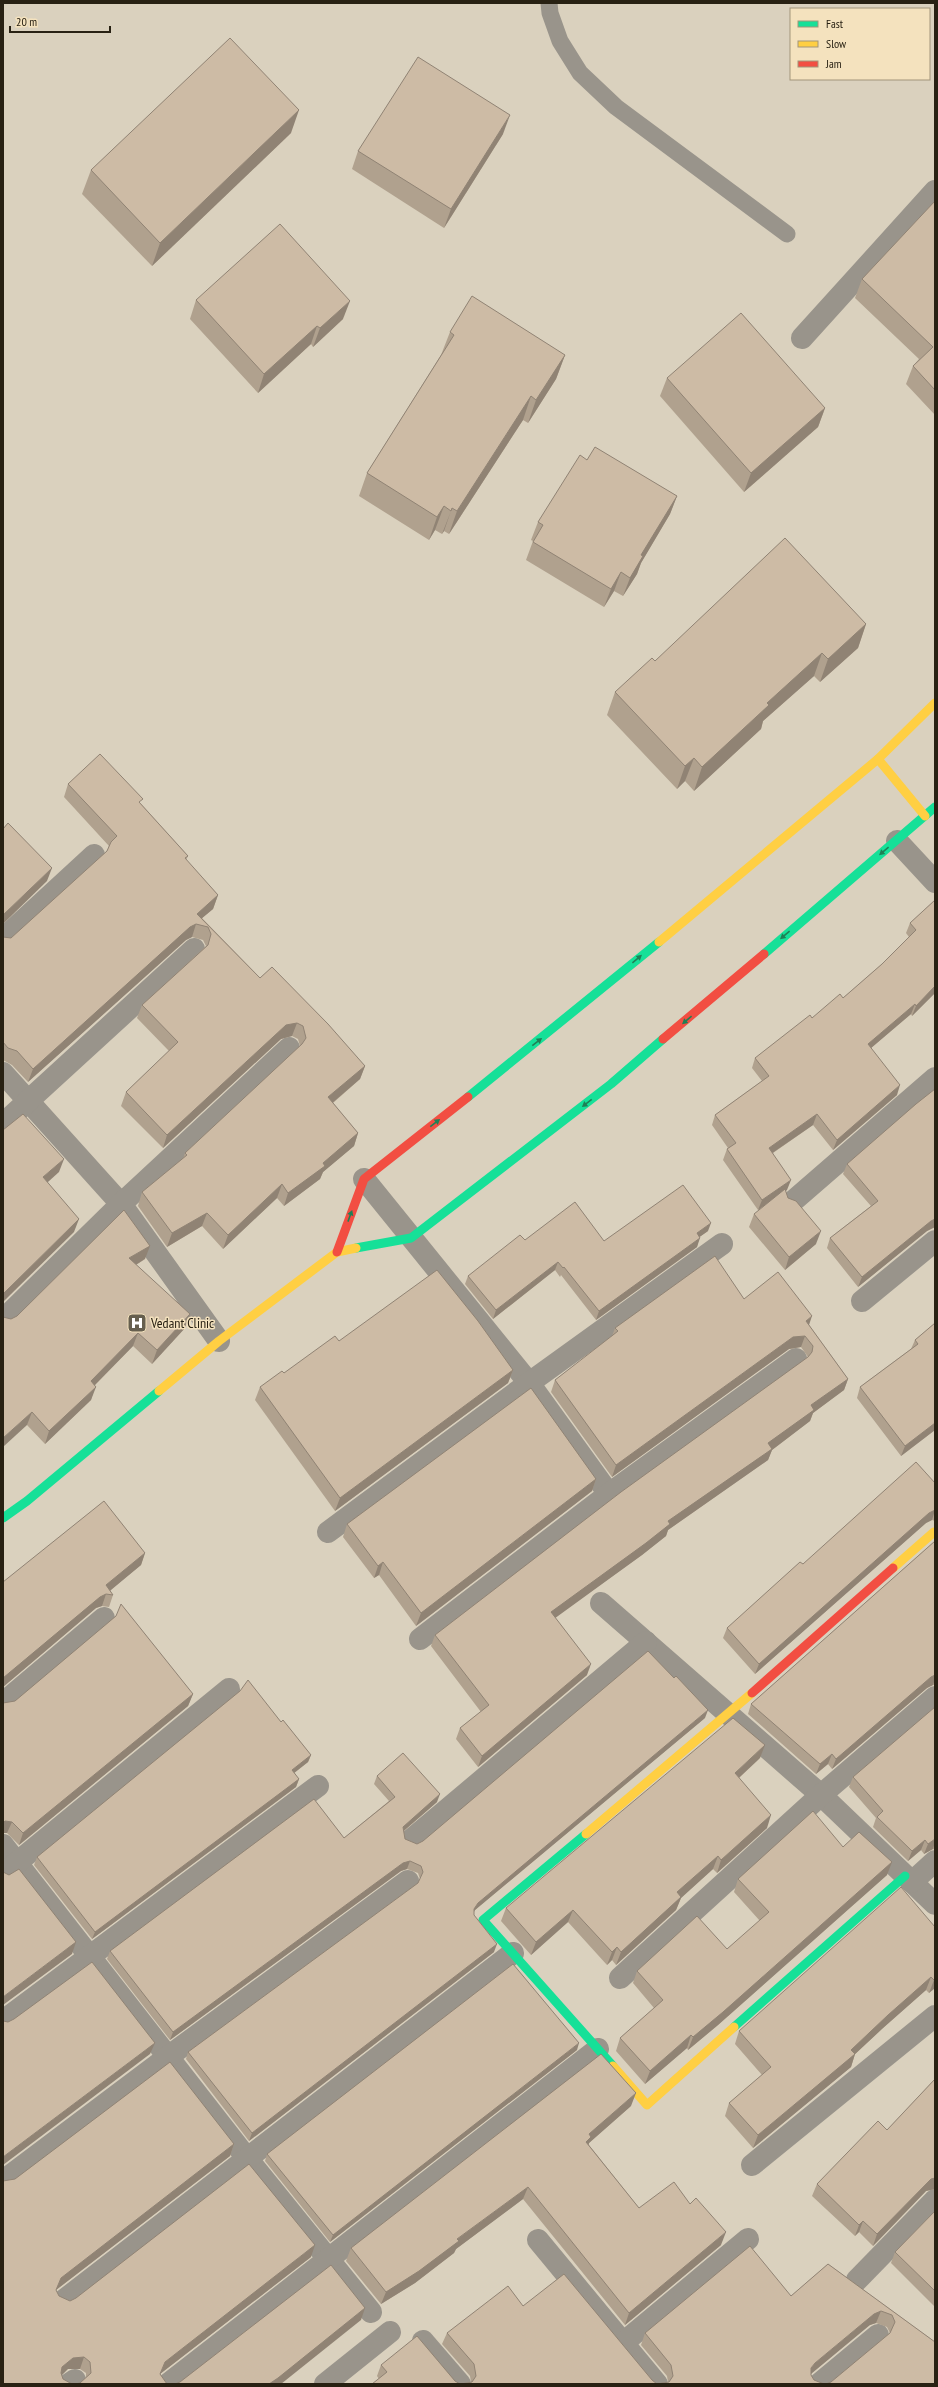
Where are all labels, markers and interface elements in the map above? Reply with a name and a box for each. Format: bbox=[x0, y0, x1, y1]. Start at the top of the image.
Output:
scale bar bbox=[10, 8, 110, 34]
legend bbox=[790, 8, 930, 80]
text: 20 m bbox=[16, 14, 37, 29]
text: Fast bbox=[826, 16, 844, 31]
text: Slow bbox=[826, 36, 847, 51]
text: Jam bbox=[825, 56, 842, 71]
one-way arrow bbox=[879, 847, 890, 856]
one-way arrow bbox=[780, 931, 791, 940]
one-way arrow bbox=[632, 955, 643, 964]
one-way arrow bbox=[681, 1015, 692, 1024]
one-way arrow bbox=[532, 1038, 543, 1046]
one-way arrow bbox=[581, 1099, 592, 1107]
one-way arrow bbox=[430, 1118, 441, 1127]
one-way arrow bbox=[348, 1209, 354, 1221]
hospital icon: Vedant Clinic bbox=[126, 1312, 148, 1334]
place label: Vedant Clinic bbox=[150, 1314, 214, 1332]

